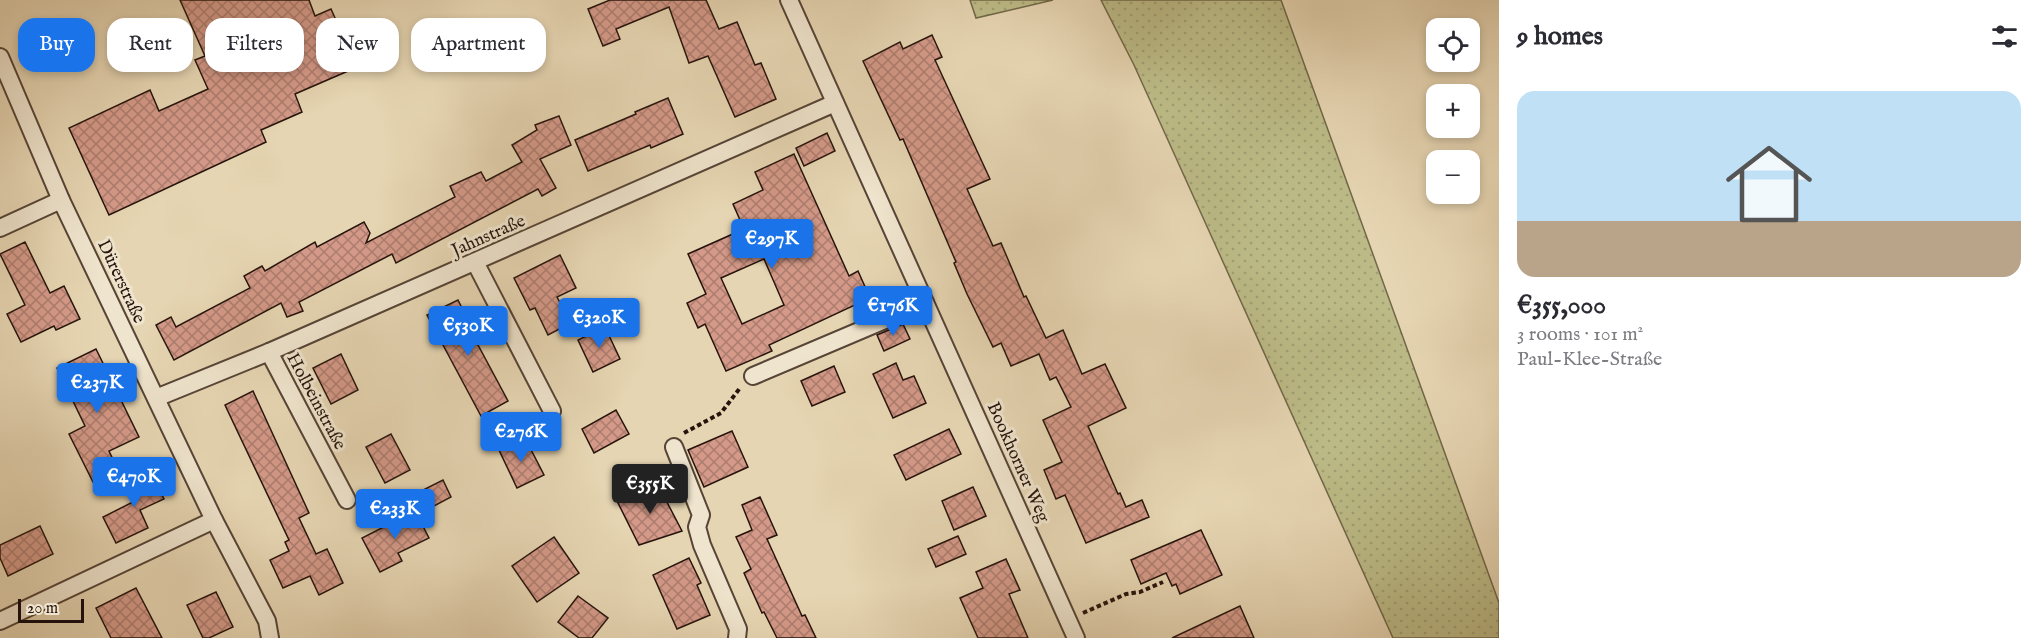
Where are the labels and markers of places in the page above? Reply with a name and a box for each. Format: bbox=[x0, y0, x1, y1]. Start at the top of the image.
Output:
pin: €297K bbox=[730, 219, 814, 270]
pin: €176K bbox=[851, 286, 935, 337]
pin: €320K bbox=[557, 298, 641, 349]
pin: €530K bbox=[426, 306, 510, 357]
pin: €237K bbox=[55, 363, 139, 414]
pin: €276K bbox=[479, 412, 563, 463]
pin: €470K bbox=[92, 457, 176, 508]
pin: €355K bbox=[608, 464, 692, 515]
pin: €233K bbox=[353, 489, 437, 540]

